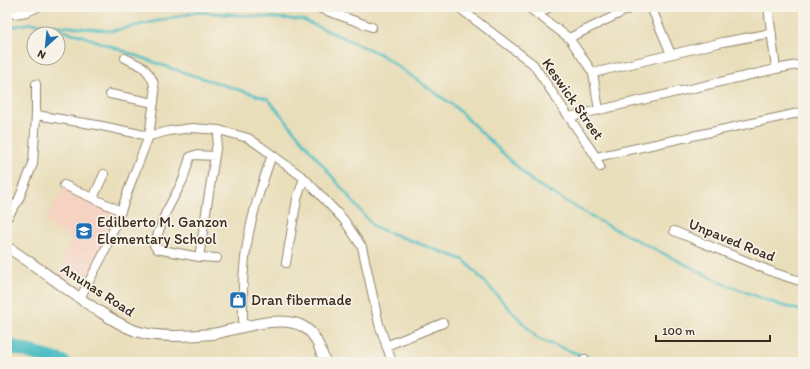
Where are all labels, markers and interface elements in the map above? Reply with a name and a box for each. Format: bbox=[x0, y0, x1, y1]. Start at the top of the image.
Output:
north arrow bbox=[26, 26, 66, 66]
text: N bbox=[35, 47, 48, 62]
street label: Keswick Street bbox=[538, 55, 608, 144]
place label: Edilberto M. Ganzon Elementary School bbox=[97, 213, 228, 248]
street label: Unpaved Road bbox=[686, 214, 778, 266]
school or university icon: Edilberto M. Ganzon Elementary School bbox=[74, 221, 94, 241]
street label: Anunas Road bbox=[58, 259, 139, 321]
shop icon: Dran fibermade bbox=[228, 290, 248, 310]
place label: Dran fibermade bbox=[251, 291, 352, 309]
scale bar bbox=[656, 317, 770, 343]
text: 100 m bbox=[662, 324, 695, 338]

